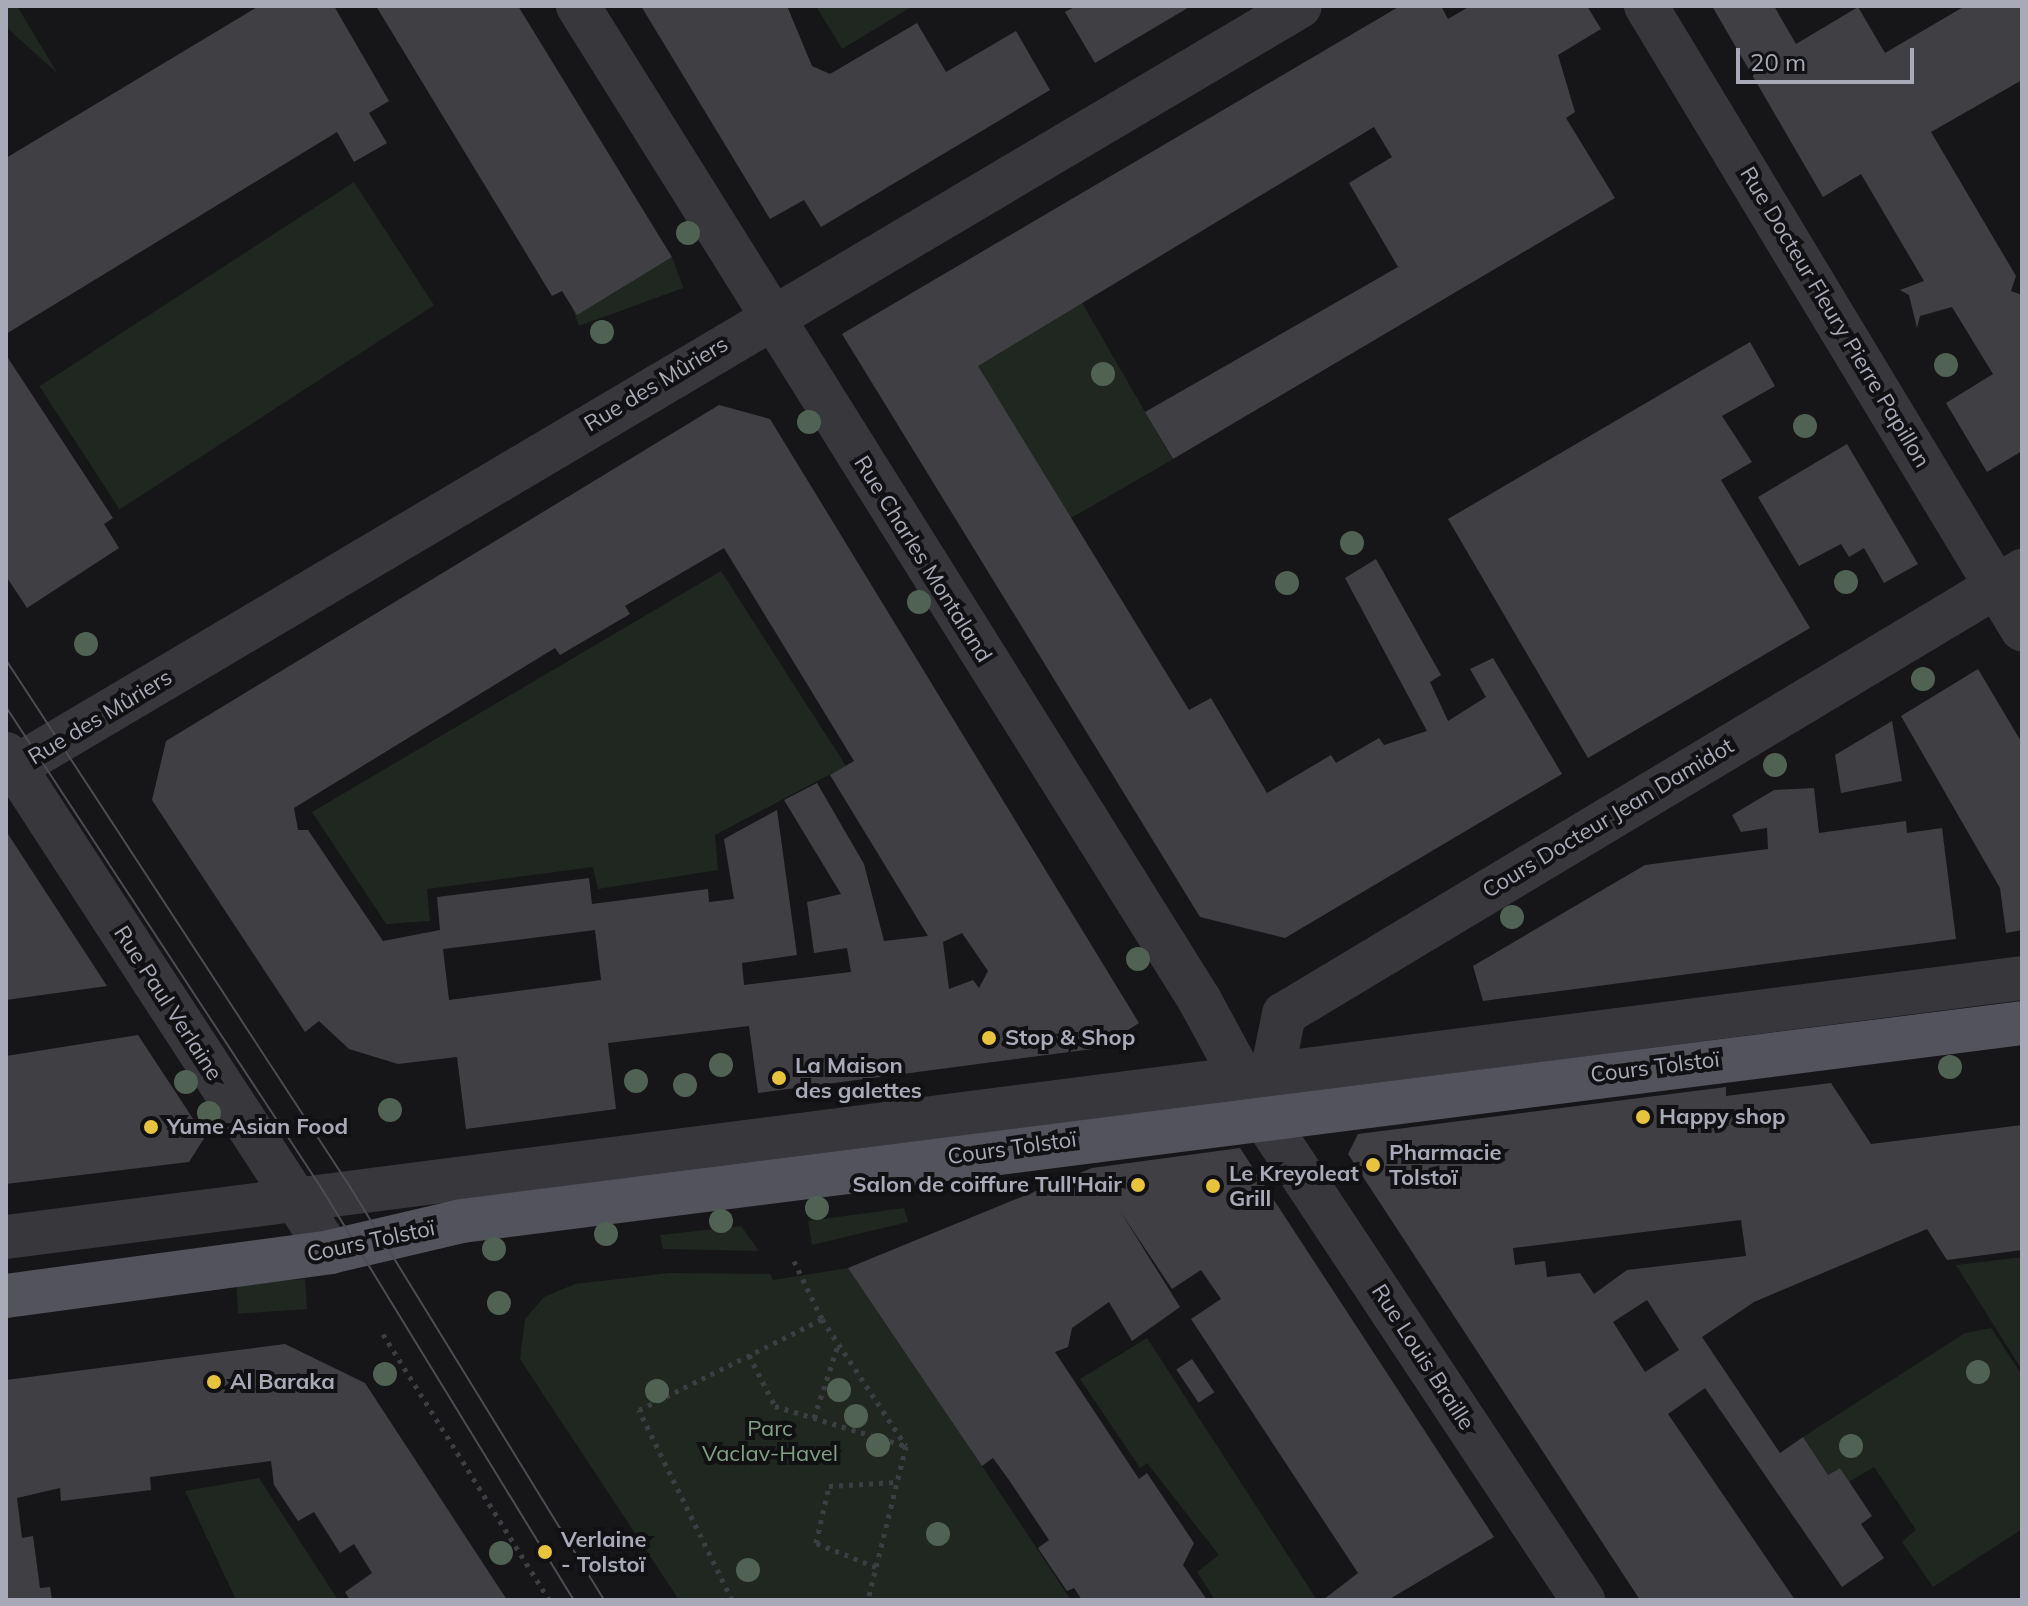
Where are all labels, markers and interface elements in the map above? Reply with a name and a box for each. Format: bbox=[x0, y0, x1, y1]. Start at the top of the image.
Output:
scale bar bbox=[1740, 32, 1918, 82]
text: 20 m bbox=[1750, 47, 1806, 77]
street label: Rue Docteur Fleury Pierre Papillon bbox=[1735, 162, 1935, 472]
street label: Rue des Mûriers bbox=[579, 331, 733, 437]
street label: Rue Charles Montaland bbox=[849, 451, 997, 667]
street label: Rue des Mûriers bbox=[23, 664, 177, 770]
street label: Cours Docteur Jean Damidot bbox=[1478, 732, 1738, 904]
street label: Rue Paul Verlaine bbox=[108, 921, 228, 1085]
place label: Stop & Shop bbox=[1005, 1025, 1135, 1051]
marker: Stop & Shop bbox=[980, 1029, 998, 1047]
street label: Cours Tolstoï bbox=[1589, 1046, 1721, 1088]
place label: La Maison des galettes bbox=[795, 1052, 922, 1104]
marker: La Maison des galettes bbox=[770, 1069, 788, 1087]
place label: Happy shop bbox=[1659, 1104, 1786, 1130]
marker: Happy shop bbox=[1634, 1108, 1652, 1126]
place label: Yume Asian Food bbox=[167, 1114, 348, 1140]
marker: Yume Asian Food bbox=[142, 1118, 160, 1136]
street label: Cours Tolstoï bbox=[946, 1126, 1078, 1170]
place label: Pharmacie Tolstoï bbox=[1389, 1139, 1502, 1190]
marker: Pharmacie Tolstoï bbox=[1364, 1156, 1382, 1174]
place label: Le Kreyoleat Grill bbox=[1229, 1160, 1359, 1212]
place label: Salon de coiffure Tull'Hair bbox=[852, 1172, 1122, 1198]
marker: Salon de coiffure Tull'Hair bbox=[1129, 1176, 1147, 1194]
marker: Le Kreyoleat Grill bbox=[1204, 1177, 1222, 1195]
street label: Cours Tolstoï bbox=[305, 1215, 437, 1267]
street label: Rue Louis Braille bbox=[1366, 1279, 1480, 1435]
place label: Al Baraka bbox=[230, 1369, 335, 1395]
marker: Al Baraka bbox=[205, 1373, 223, 1391]
park label: Parc Vaclav-Havel bbox=[702, 1415, 838, 1466]
place label: Verlaine - Tolstoï bbox=[561, 1526, 647, 1578]
marker: Verlaine - Tolstoï bbox=[536, 1543, 554, 1561]

